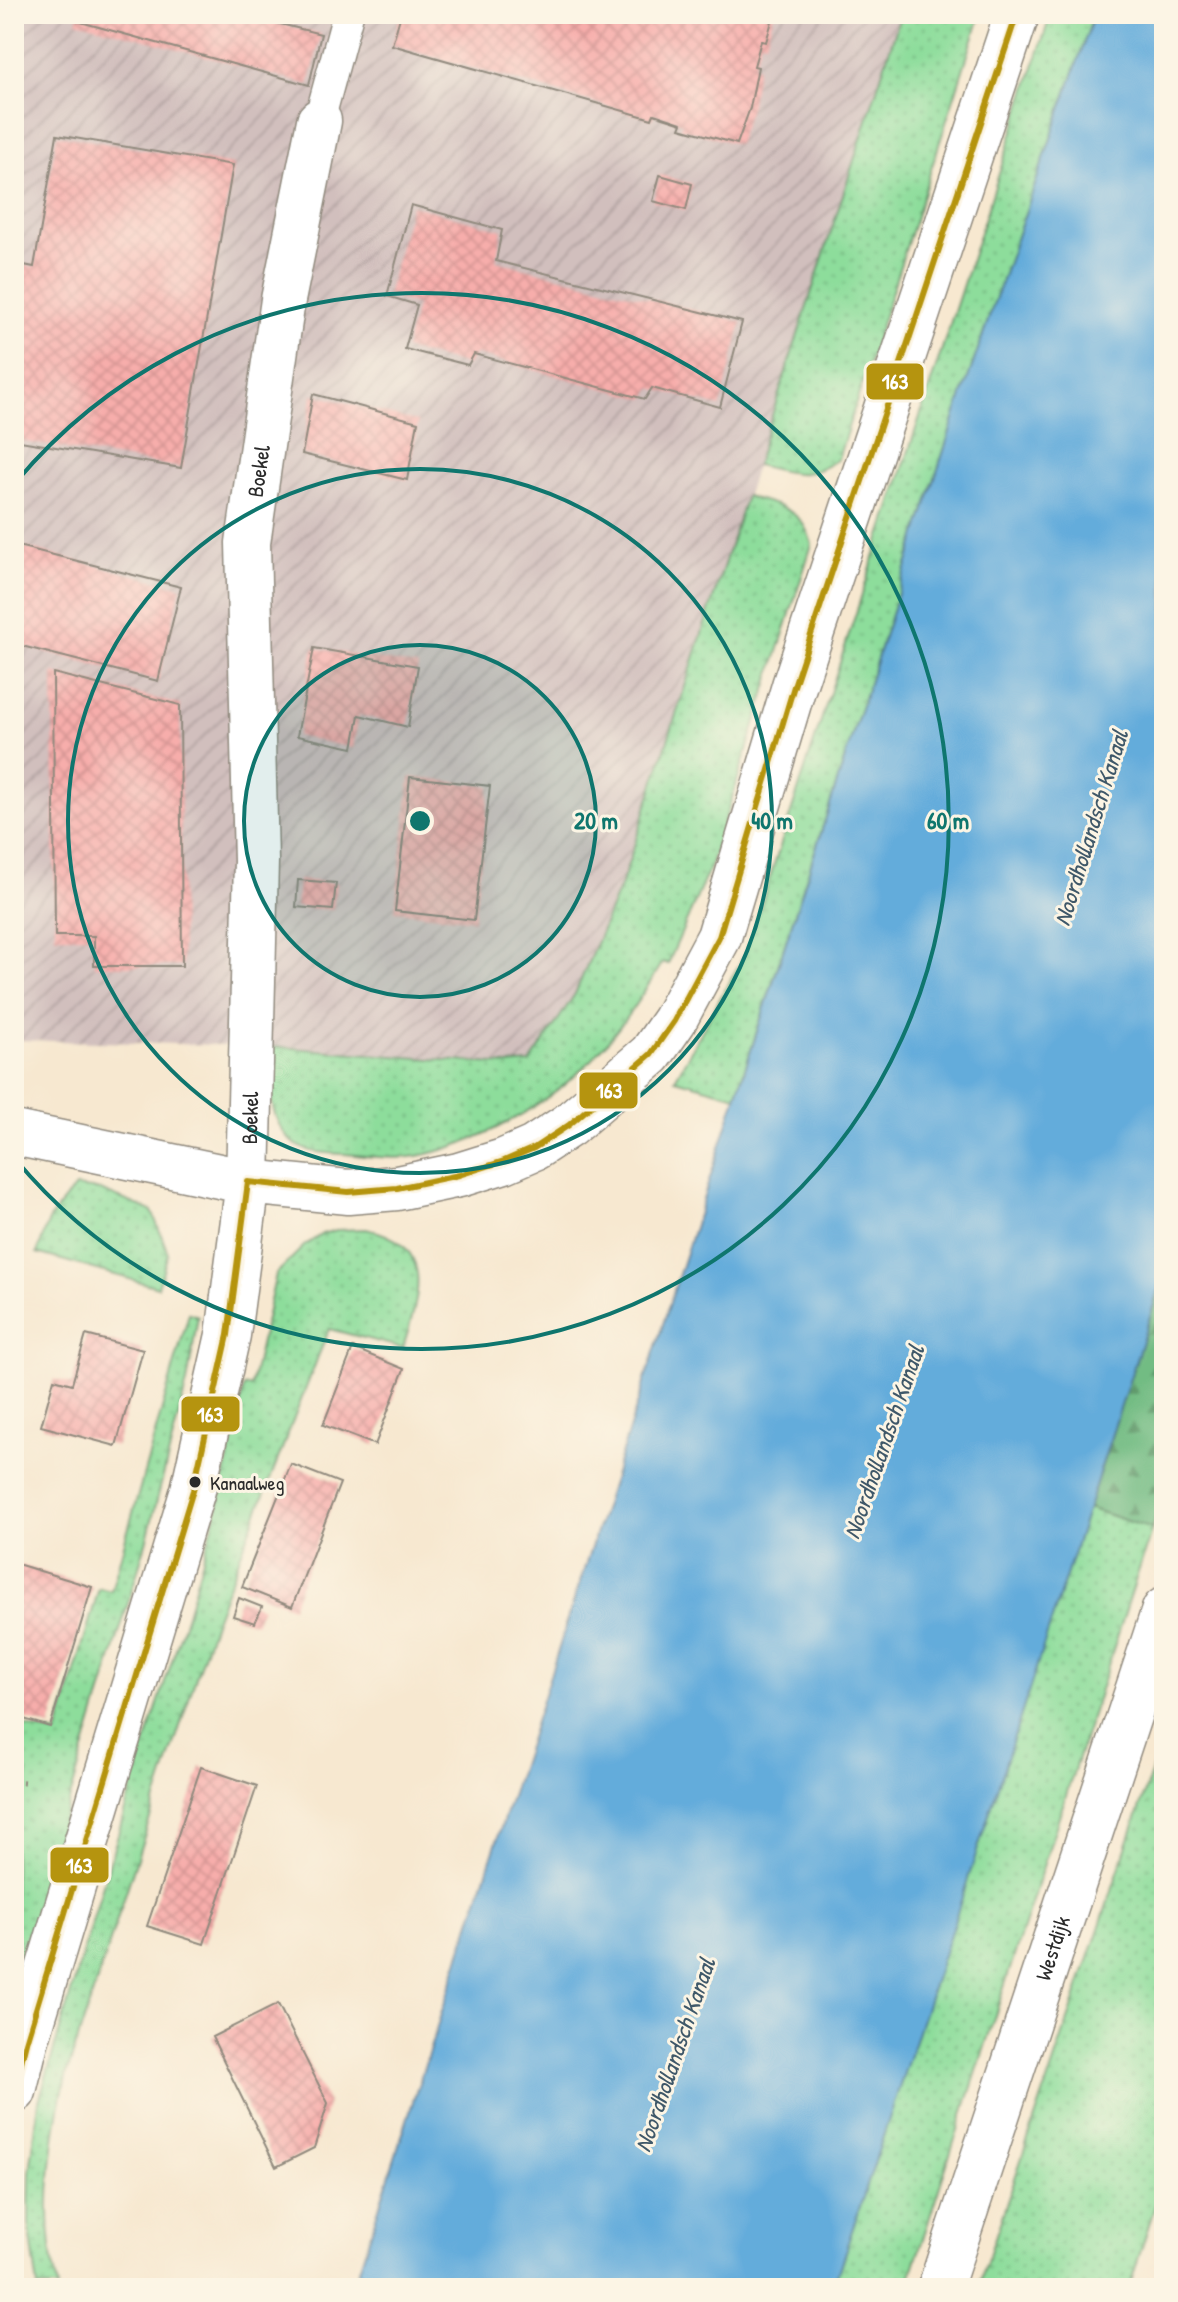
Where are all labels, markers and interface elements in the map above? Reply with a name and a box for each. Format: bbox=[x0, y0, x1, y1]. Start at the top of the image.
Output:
line badge: 163 bbox=[865, 362, 925, 401]
text: 163 bbox=[882, 366, 908, 396]
street label: Boekel bbox=[240, 443, 277, 499]
water label: Noordhollandsch Kanaal bbox=[1045, 725, 1135, 929]
text: 20 m bbox=[574, 804, 618, 836]
text: 40 m bbox=[751, 804, 793, 836]
text: 60 m bbox=[927, 804, 969, 836]
centre of rings bbox=[406, 807, 434, 835]
line badge: 163 bbox=[578, 1071, 639, 1110]
text: 163 bbox=[596, 1075, 622, 1105]
street label: Boekel bbox=[234, 1091, 265, 1145]
water label: Noordhollandsch Kanaal bbox=[835, 1339, 932, 1543]
line badge: 163 bbox=[180, 1395, 241, 1433]
text: 163 bbox=[197, 1399, 223, 1429]
place label: Kanaalweg bbox=[210, 1469, 285, 1496]
marker: Kanaalweg bbox=[187, 1474, 203, 1490]
line badge: 163 bbox=[49, 1846, 110, 1884]
text: 163 bbox=[66, 1850, 92, 1880]
street label: Westdijk bbox=[1028, 1912, 1077, 1984]
water label: Noordhollandsch Kanaal bbox=[626, 1952, 723, 2156]

